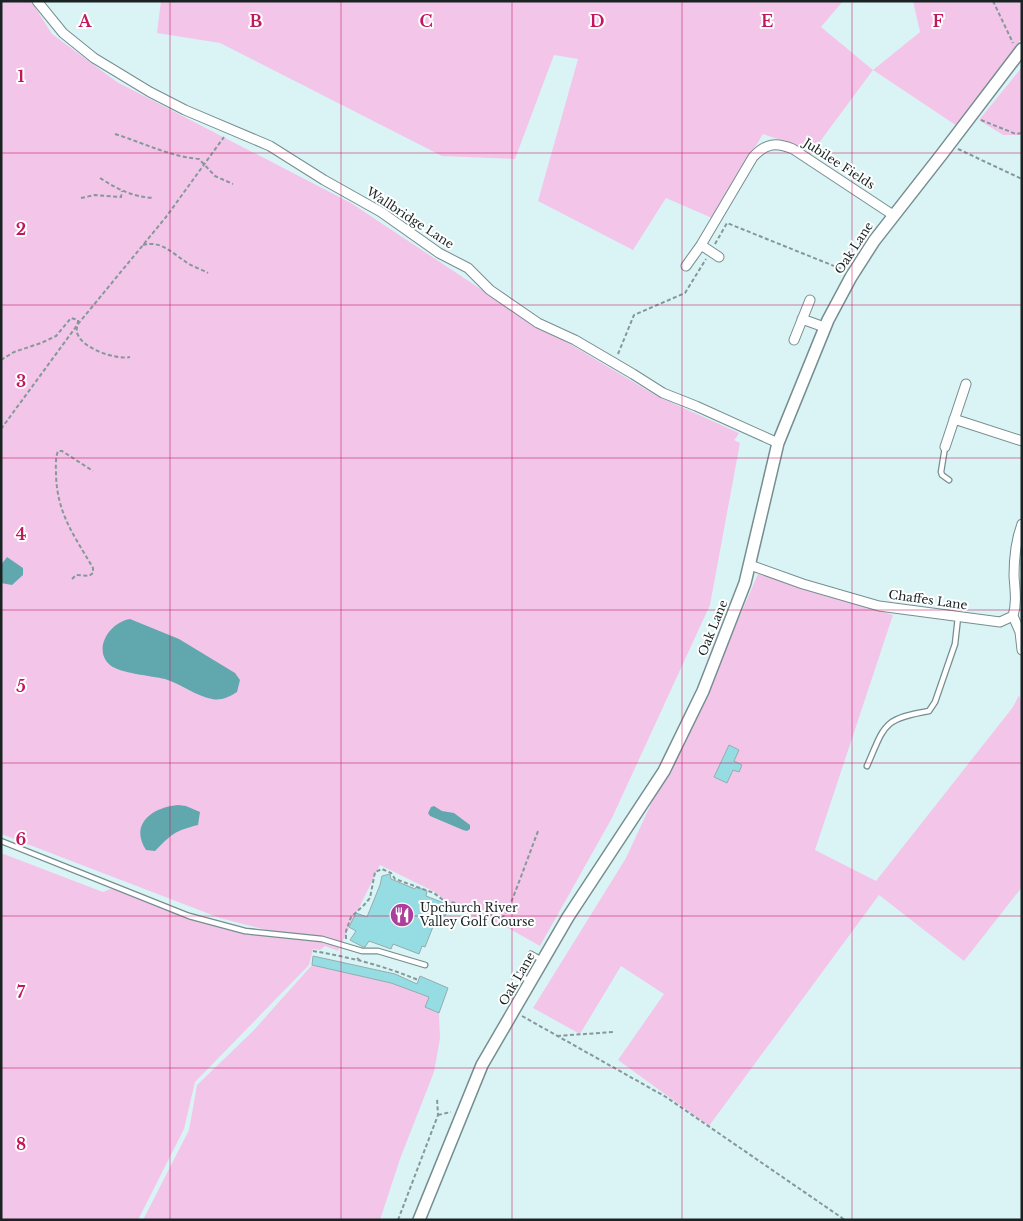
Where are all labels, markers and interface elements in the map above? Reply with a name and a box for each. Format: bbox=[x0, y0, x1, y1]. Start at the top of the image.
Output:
text: A bbox=[78, 11, 93, 31]
text: B bbox=[250, 11, 263, 31]
text: C bbox=[419, 11, 433, 31]
text: D bbox=[590, 11, 604, 31]
text: E bbox=[761, 11, 773, 31]
text: F bbox=[932, 11, 944, 31]
text: 1 bbox=[18, 66, 25, 86]
street label: Jubilee Fields bbox=[799, 134, 878, 192]
street label: Wallbridge Lane bbox=[363, 183, 457, 252]
text: 2 bbox=[16, 219, 26, 239]
street label: Oak Lane bbox=[831, 219, 876, 277]
text: 3 bbox=[16, 371, 26, 391]
text: 4 bbox=[16, 524, 26, 544]
street label: Chaffes Lane bbox=[888, 587, 969, 612]
street label: Oak Lane bbox=[695, 597, 731, 658]
text: 5 bbox=[16, 676, 26, 696]
text: 6 bbox=[16, 829, 27, 849]
place label: Upchurch River Valley Golf Course bbox=[419, 900, 534, 929]
restaurant icon: Upchurch River Valley Golf Course bbox=[389, 902, 415, 928]
street label: Oak Lane bbox=[495, 949, 538, 1008]
text: 7 bbox=[17, 982, 26, 1002]
text: 8 bbox=[16, 1134, 26, 1154]

